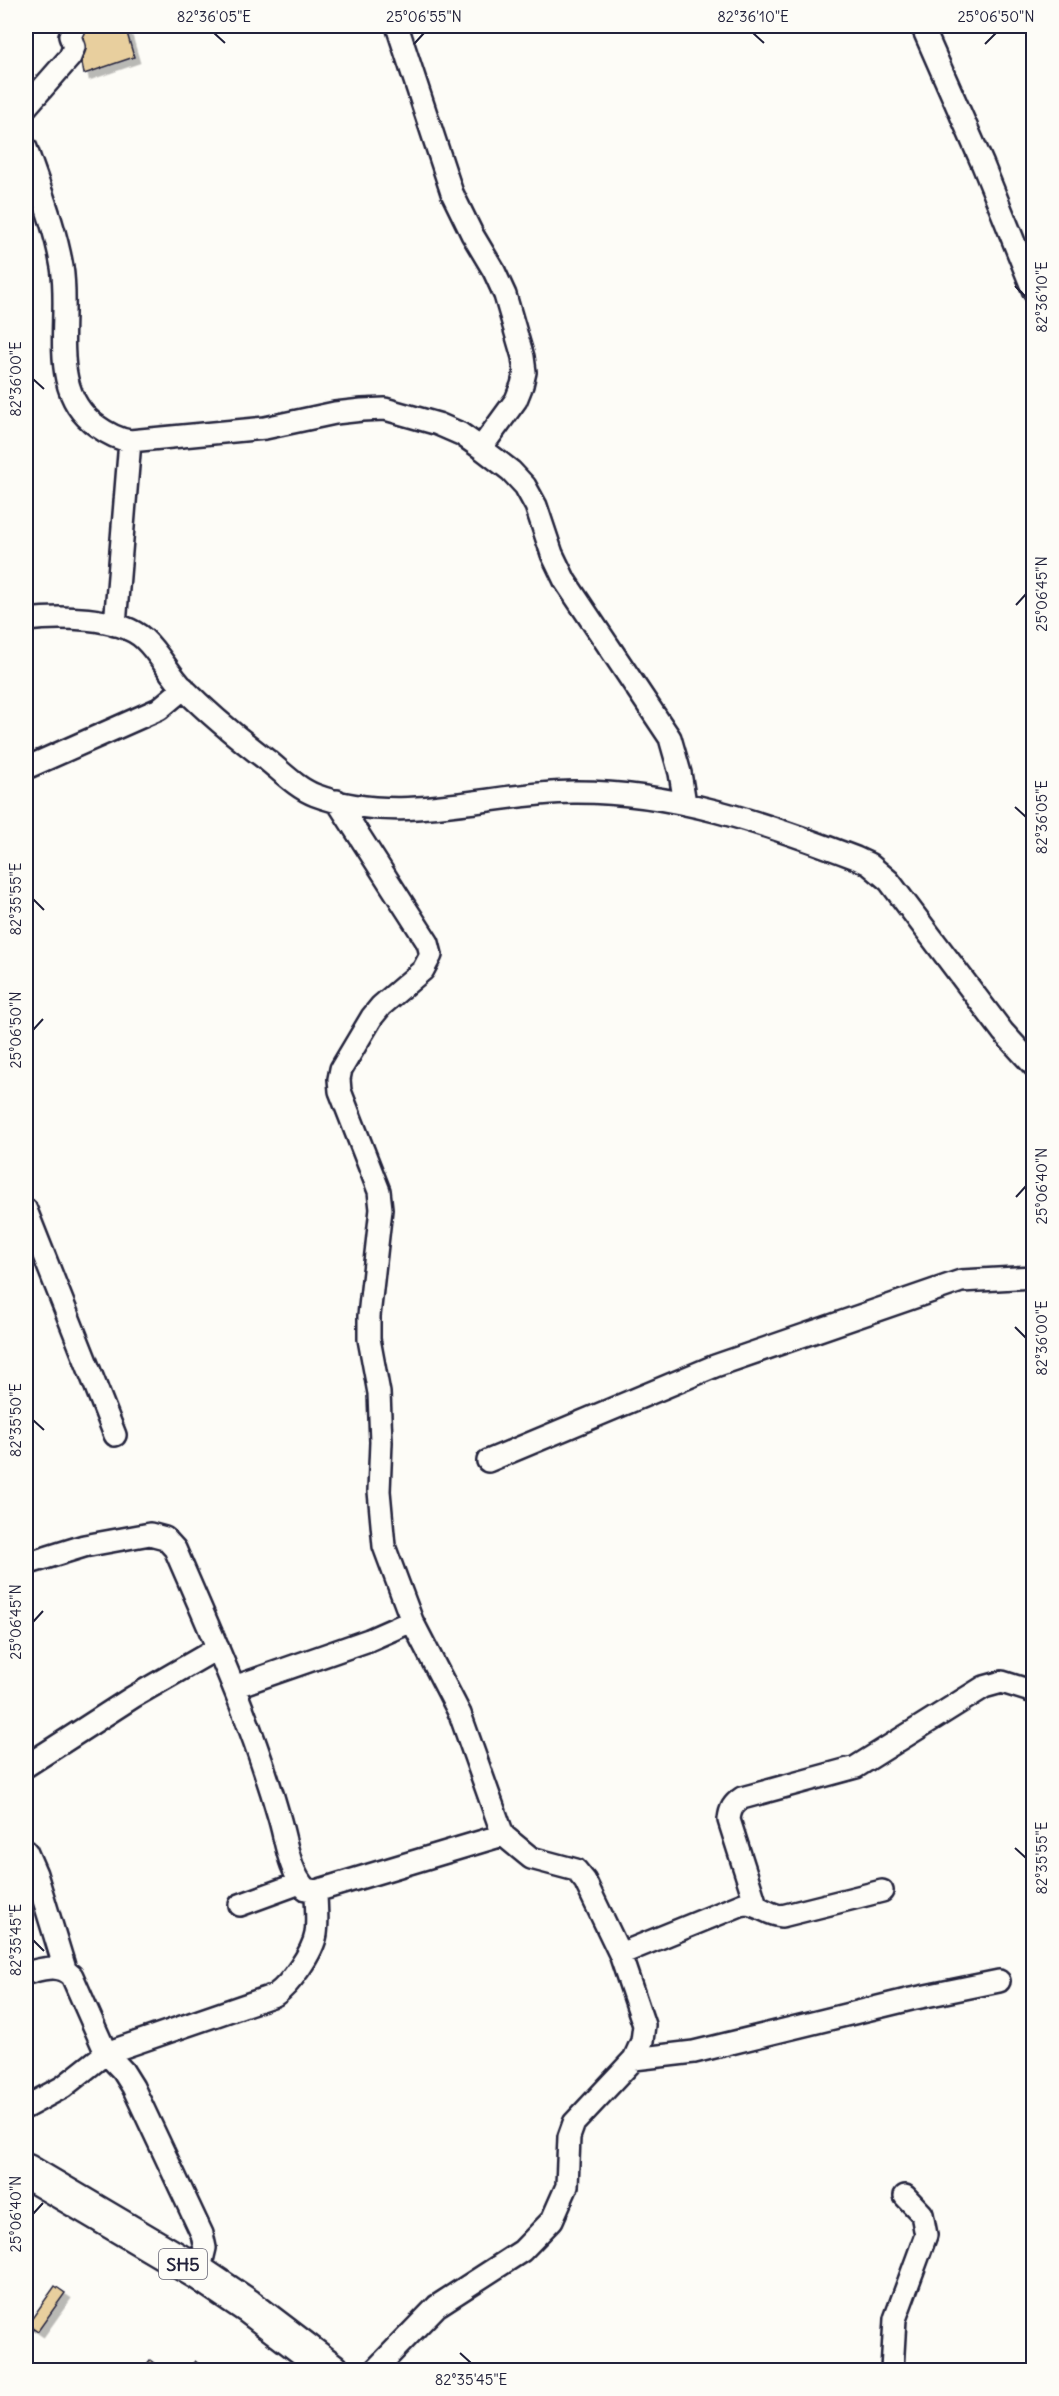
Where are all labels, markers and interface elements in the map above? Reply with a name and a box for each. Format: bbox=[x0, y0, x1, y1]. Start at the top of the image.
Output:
text: 82°36'05"E bbox=[177, 7, 251, 26]
text: 25°06'55"N bbox=[386, 7, 462, 26]
text: 82°36'10"E bbox=[717, 7, 789, 26]
text: 25°06'50"N bbox=[957, 7, 1035, 26]
text: 82°36'10"E bbox=[1032, 261, 1051, 333]
text: 82°36'00"E bbox=[6, 341, 25, 417]
text: 25°06'45"N bbox=[1032, 556, 1051, 632]
text: 82°36'05"E bbox=[1032, 780, 1051, 854]
text: 82°35'55"E bbox=[6, 862, 25, 936]
text: 25°06'50"N bbox=[6, 991, 25, 1069]
text: 25°06'40"N bbox=[1032, 1148, 1051, 1224]
text: 82°36'00"E bbox=[1032, 1300, 1051, 1376]
text: 82°35'50"E bbox=[6, 1383, 25, 1457]
text: 25°06'45"N bbox=[6, 1584, 25, 1660]
text: 82°35'55"E bbox=[1032, 1821, 1051, 1895]
text: 82°35'45"E bbox=[6, 1903, 25, 1976]
text: 25°06'40"N bbox=[6, 2176, 25, 2252]
road number: SH5 bbox=[159, 2249, 207, 2279]
text: 82°35'45"E bbox=[435, 2370, 508, 2389]

